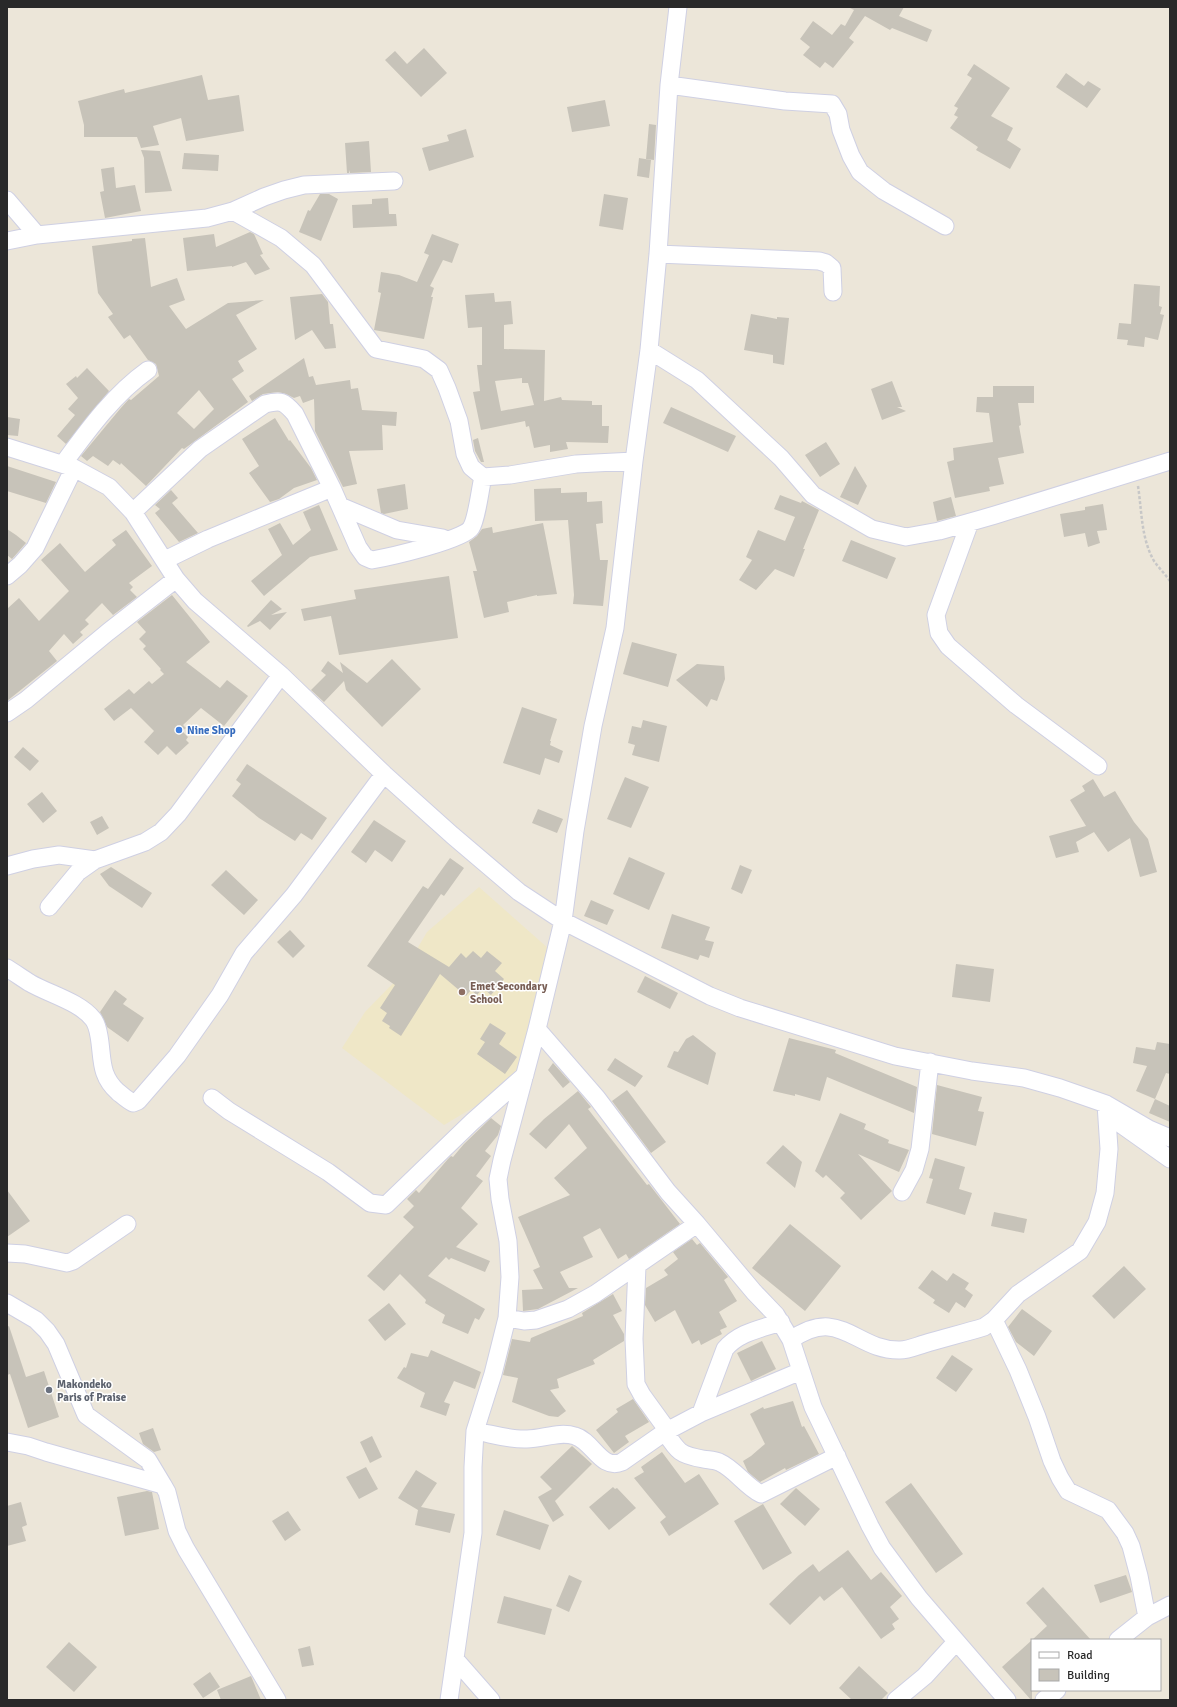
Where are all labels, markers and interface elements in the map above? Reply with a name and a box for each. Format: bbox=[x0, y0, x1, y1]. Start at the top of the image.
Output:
place label: Nine Shop bbox=[187, 724, 236, 737]
marker: Nine Shop bbox=[174, 725, 184, 735]
place label: Emet Secondary School bbox=[470, 980, 548, 1006]
marker: Emet Secondary School bbox=[457, 987, 467, 997]
place label: Makondeko Paris of Praise bbox=[57, 1378, 127, 1404]
marker: Makondeko Paris of Praise bbox=[44, 1385, 54, 1395]
legend bbox=[1031, 1639, 1161, 1691]
text: Road bbox=[1067, 1648, 1093, 1663]
text: Building bbox=[1067, 1668, 1110, 1683]

